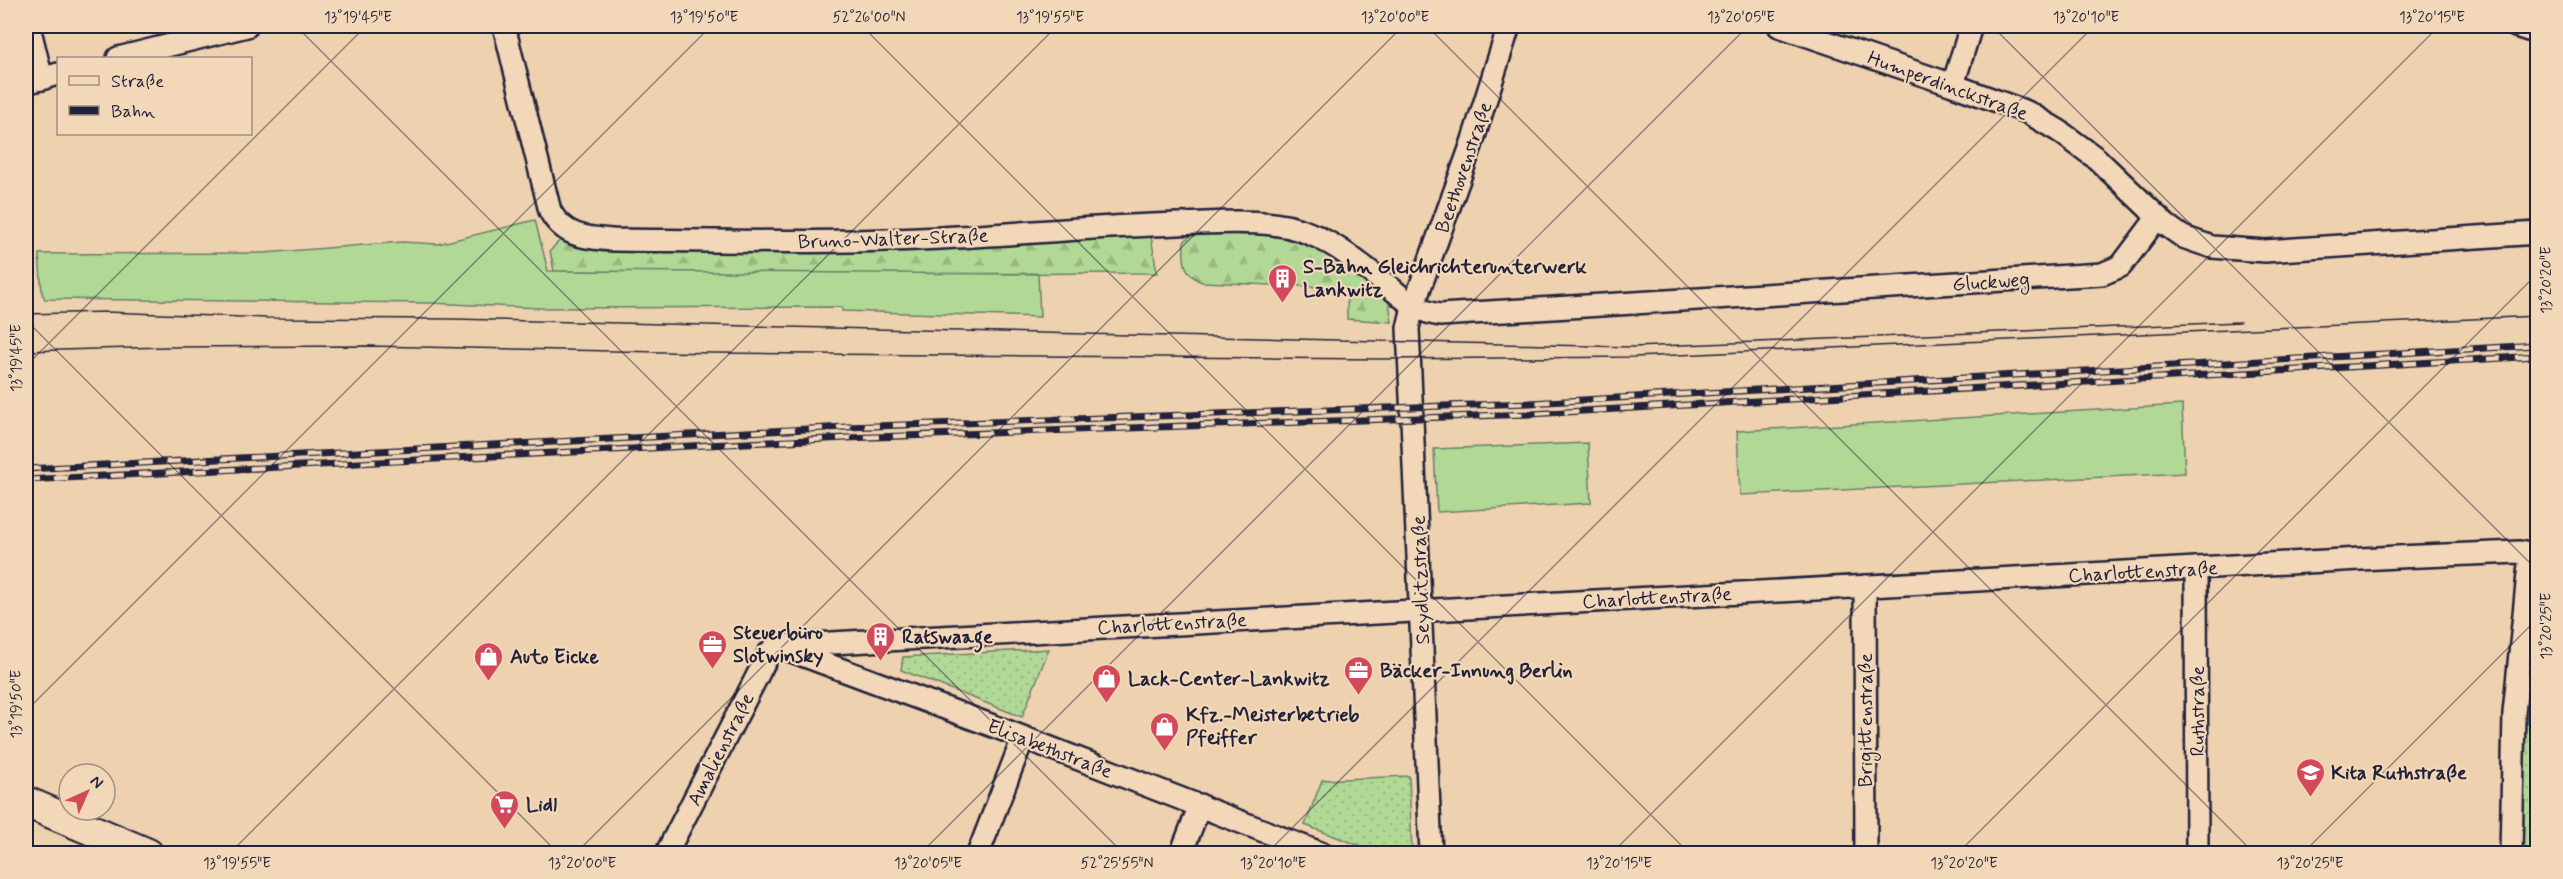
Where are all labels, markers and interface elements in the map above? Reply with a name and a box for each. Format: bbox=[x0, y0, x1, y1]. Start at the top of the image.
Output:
text: 13°19'45"E bbox=[324, 8, 392, 28]
text: 13°19'50"E bbox=[670, 8, 739, 28]
text: 52°26'00"N bbox=[832, 8, 906, 28]
text: 13°19'55"E bbox=[1016, 8, 1084, 28]
text: 13°20'00"E bbox=[1361, 8, 1429, 28]
text: 13°20'05"E bbox=[1707, 8, 1775, 28]
text: 13°20'10"E bbox=[2053, 8, 2120, 28]
text: 13°20'15"E bbox=[2399, 8, 2465, 28]
street label: Humperdinckstraße bbox=[1864, 45, 2032, 128]
legend bbox=[57, 57, 252, 135]
text: Straße bbox=[111, 70, 164, 94]
street label: Beethovenstraße bbox=[1429, 98, 1500, 237]
text: Bahn bbox=[111, 100, 155, 124]
street label: Bruno-Walter-Straße bbox=[797, 223, 989, 256]
text: 13°20'20"E bbox=[2537, 246, 2557, 314]
place label: S-Bahn Gleichrichterunterwerk Lankwitz bbox=[1303, 254, 1588, 304]
building icon: S-Bahn Gleichrichterunterwerk Lankwitz bbox=[1266, 262, 1298, 304]
street label: Gluckweg bbox=[1952, 266, 2031, 300]
text: 13°19'45"E bbox=[7, 324, 27, 392]
street label: Seydlitzstraße bbox=[1406, 515, 1437, 645]
street label: Charlottenstraße bbox=[2068, 555, 2219, 590]
street label: Charlottenstraße bbox=[1582, 581, 1733, 616]
text: 13°20'25"E bbox=[2537, 592, 2557, 659]
street label: Charlottenstraße bbox=[1097, 607, 1248, 642]
place label: Steuerbüro Slotwinsky bbox=[733, 620, 823, 670]
building icon: Ratswaage bbox=[865, 620, 897, 662]
place label: Ratswaage bbox=[902, 624, 993, 653]
office icon: Steuerbüro Slotwinsky bbox=[696, 628, 728, 670]
shop icon: Auto Eicke bbox=[473, 640, 505, 682]
place label: Auto Eicke bbox=[510, 644, 600, 671]
street label: Brigittenstraße bbox=[1853, 653, 1881, 787]
office icon: Bäcker-Innung Berlin bbox=[1343, 654, 1375, 696]
place label: Bäcker-Innung Berlin bbox=[1380, 658, 1573, 685]
shop icon: Lack-Center-Lankwitz bbox=[1091, 662, 1123, 704]
street label: Ruthstraße bbox=[2185, 665, 2212, 756]
place label: Lack-Center-Lankwitz bbox=[1128, 666, 1330, 693]
text: 13°19'50"E bbox=[7, 669, 27, 738]
street label: Amalienstraße bbox=[681, 688, 762, 811]
place label: Kfz.-Meisterbetrieb Pfeiffer bbox=[1186, 702, 1359, 752]
shop icon: Kfz.-Meisterbetrieb Pfeiffer bbox=[1149, 710, 1181, 752]
street label: Elisabethstraße bbox=[983, 713, 1116, 786]
school or university icon: Kita Ruthstraße bbox=[2294, 756, 2326, 798]
place label: Kita Ruthstraße bbox=[2331, 760, 2467, 787]
north arrow bbox=[57, 762, 117, 822]
text: N bbox=[85, 771, 108, 794]
supermarket icon: Lidl bbox=[489, 788, 521, 830]
place label: Lidl bbox=[526, 792, 557, 819]
text: 13°19'55"E bbox=[203, 854, 271, 874]
text: 13°20'00"E bbox=[548, 854, 616, 874]
text: 13°20'05"E bbox=[894, 854, 962, 874]
text: 52°25'55"N bbox=[1081, 854, 1153, 874]
text: 13°20'10"E bbox=[1240, 854, 1307, 874]
text: 13°20'15"E bbox=[1586, 854, 1652, 874]
text: 13°20'20"E bbox=[1930, 854, 1998, 874]
text: 13°20'25"E bbox=[2277, 854, 2344, 874]

